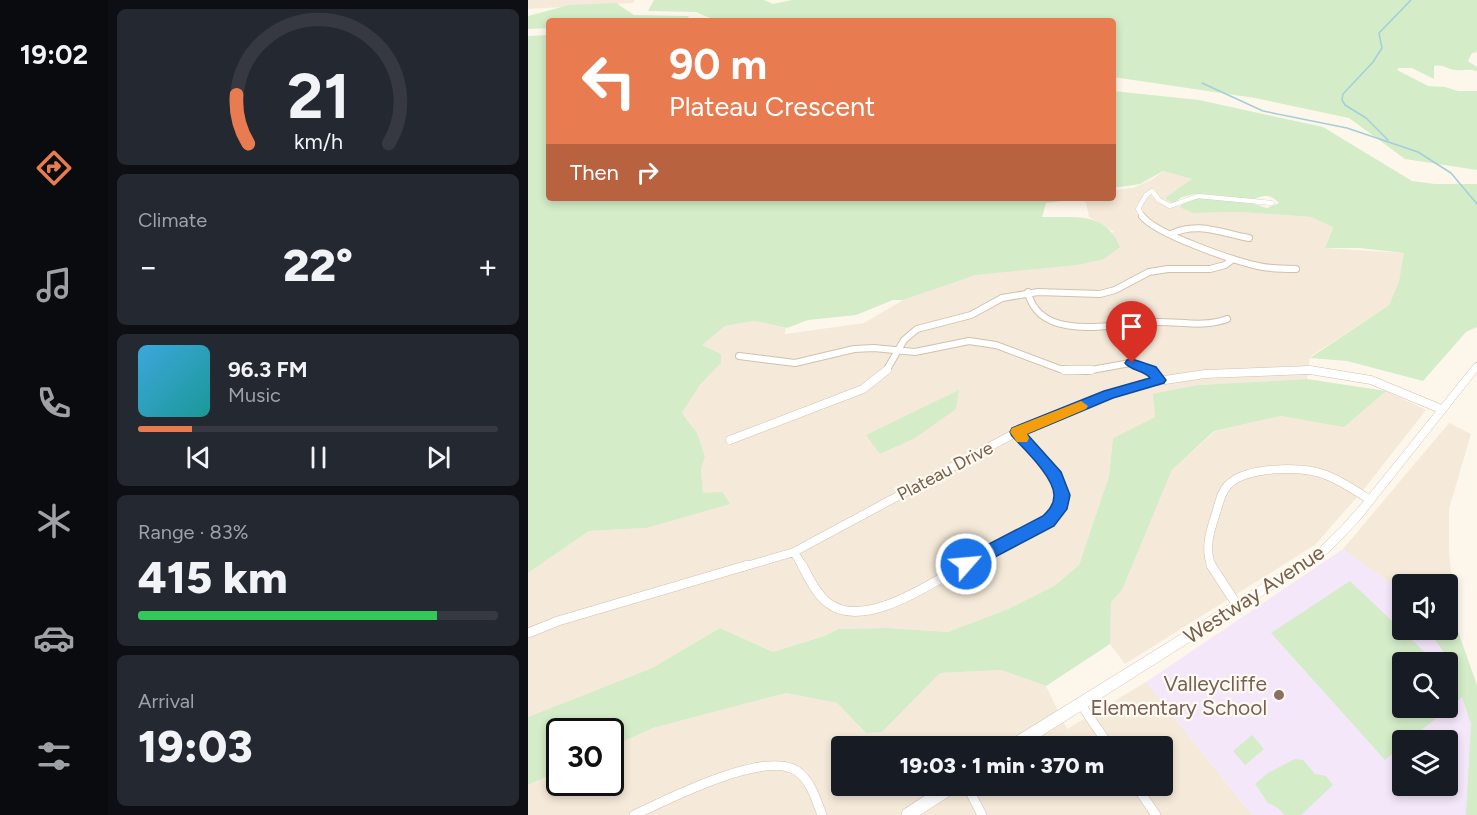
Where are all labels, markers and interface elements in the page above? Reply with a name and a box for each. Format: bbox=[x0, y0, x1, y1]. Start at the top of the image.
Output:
text: 19:02 bbox=[20, 38, 88, 71]
text: 90 m bbox=[669, 39, 767, 90]
icon: left bbox=[570, 42, 648, 120]
text: 21 bbox=[287, 59, 349, 134]
text: Plateau Crescent bbox=[669, 90, 875, 123]
text: km/h bbox=[294, 129, 342, 154]
icon: directions bbox=[33, 147, 75, 189]
icon: right bbox=[631, 156, 664, 189]
text: Then bbox=[570, 159, 619, 186]
text: Climate bbox=[138, 208, 207, 232]
text: 22° bbox=[283, 238, 353, 292]
text: − bbox=[138, 247, 159, 286]
text: + bbox=[477, 247, 498, 286]
icon: music bbox=[33, 264, 75, 306]
pin bbox=[1106, 301, 1157, 363]
icon: arrive bbox=[1115, 310, 1148, 343]
text: 96.3 FM bbox=[228, 356, 308, 383]
icon: phone bbox=[33, 382, 75, 424]
text: Music bbox=[228, 383, 281, 407]
street label: Plateau Drive bbox=[893, 436, 997, 505]
icon: previous bbox=[182, 441, 215, 474]
icon: pause bbox=[302, 441, 335, 474]
icon: next bbox=[422, 441, 455, 474]
icon: climate bbox=[33, 500, 75, 542]
text: Range · 83% bbox=[138, 520, 248, 544]
position arrow bbox=[934, 532, 998, 596]
street label: Westway Avenue bbox=[1179, 539, 1329, 649]
text: 415 km bbox=[138, 550, 288, 604]
map controls bbox=[1392, 574, 1458, 796]
button: sound bbox=[1392, 574, 1458, 640]
icon: car bbox=[33, 617, 75, 659]
button: search bbox=[1392, 652, 1458, 718]
place label: Valleycliffe Elementary School bbox=[1091, 671, 1267, 720]
marker: Valleycliffe Elementary School bbox=[1272, 688, 1286, 702]
text: Arrival bbox=[138, 689, 194, 713]
speed limit sign: 30 bbox=[546, 718, 624, 796]
text: 19:03 bbox=[138, 719, 253, 773]
button: layers bbox=[1392, 730, 1458, 796]
icon: filters bbox=[33, 735, 75, 777]
text: 19:03 · 1 min · 370 m bbox=[900, 752, 1104, 779]

